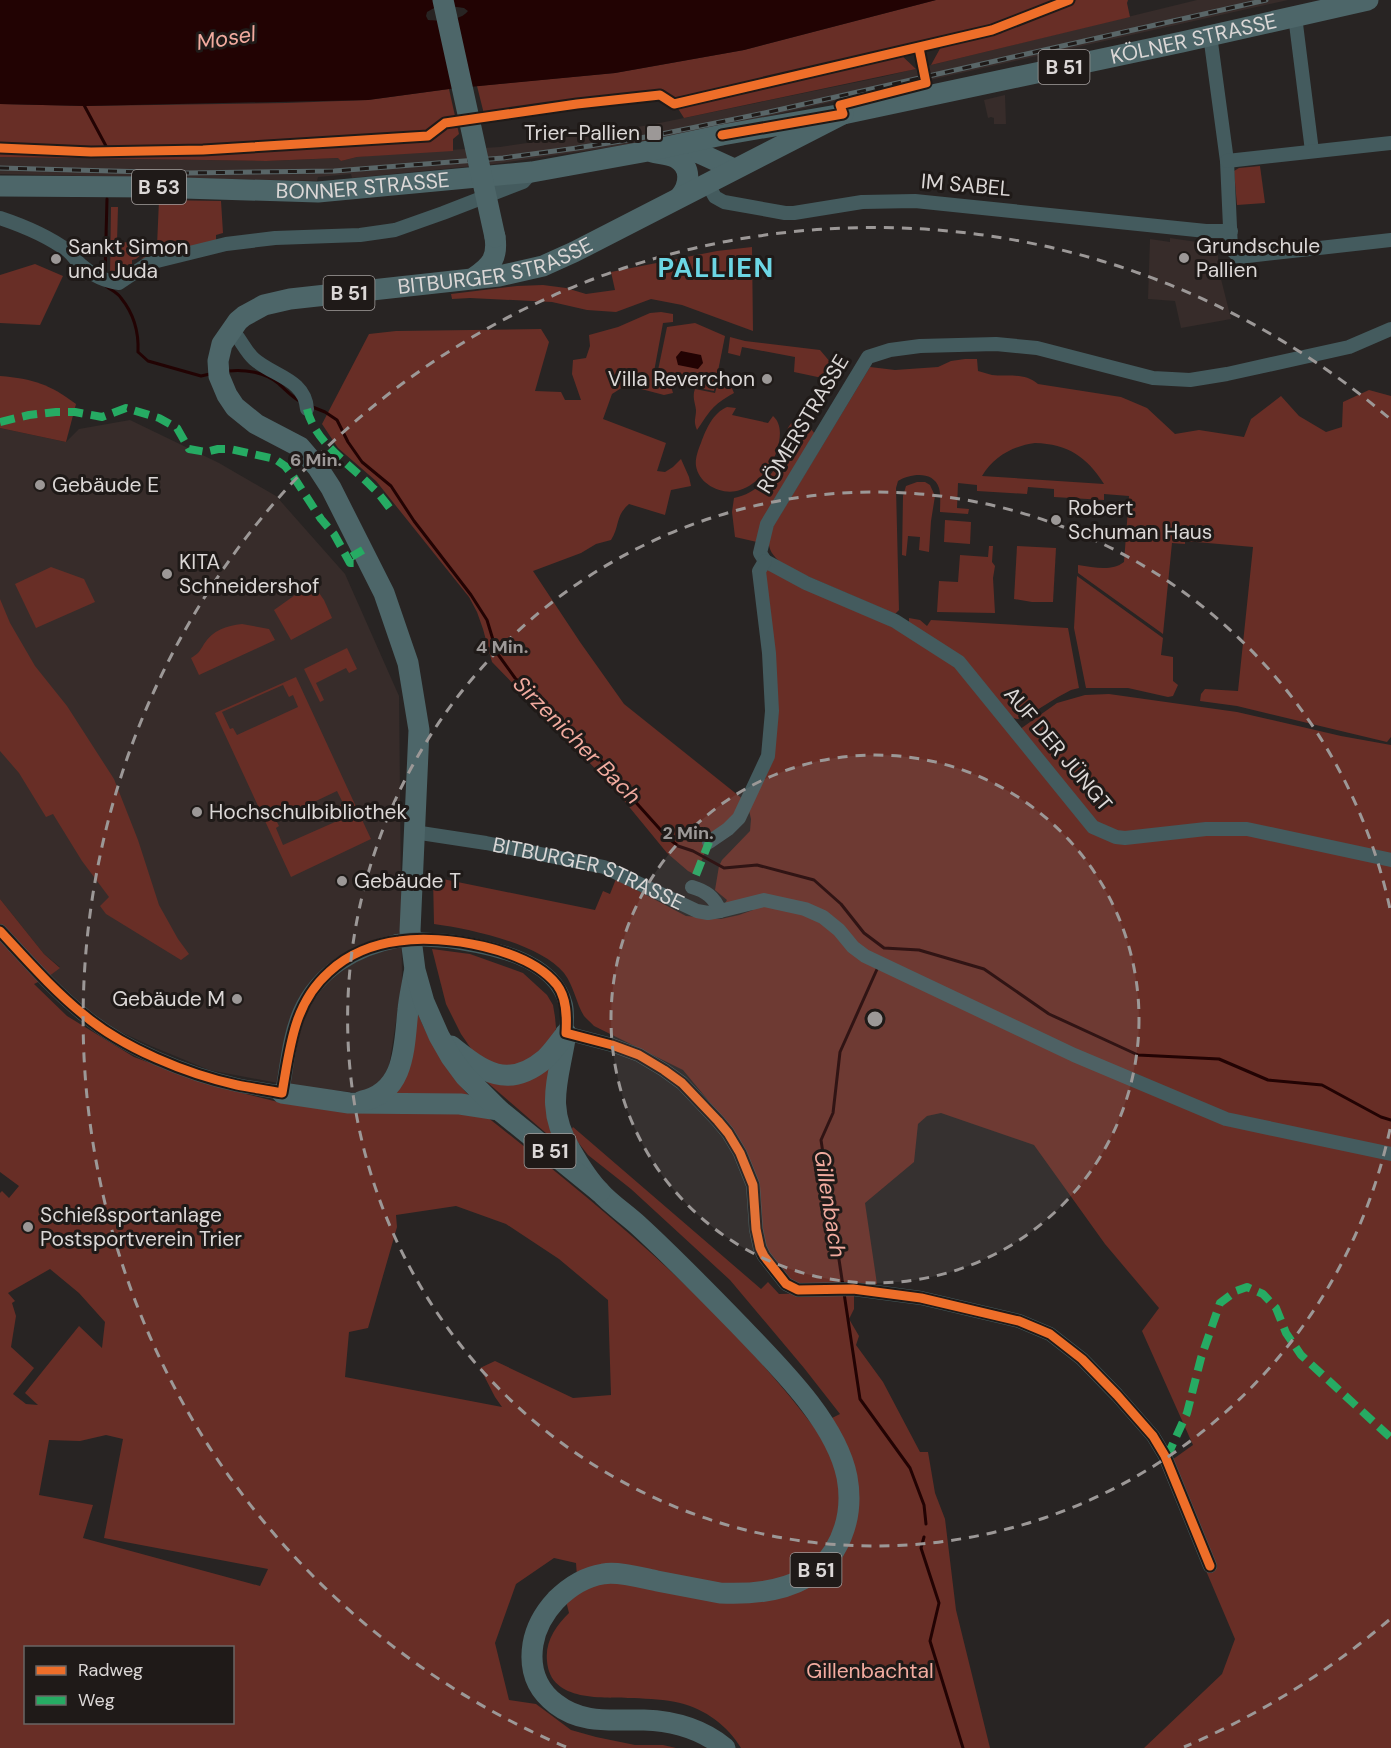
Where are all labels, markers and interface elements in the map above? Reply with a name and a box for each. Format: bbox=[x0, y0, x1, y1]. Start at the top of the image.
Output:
street label: KÖLNER STRASSE bbox=[1108, 7, 1279, 71]
water label: Mosel bbox=[194, 19, 259, 57]
road number: B 51 bbox=[1038, 50, 1090, 84]
place label: Trier-Pallien bbox=[524, 119, 640, 147]
marker: Trier-Pallien bbox=[645, 124, 663, 142]
street label: BONNER STRASSE bbox=[275, 166, 451, 206]
street label: IM SABEL bbox=[920, 167, 1012, 203]
road number: B 53 bbox=[132, 170, 186, 204]
street label: BITBURGER STRASSE bbox=[396, 231, 598, 301]
place label: Grundschule Pallien bbox=[1196, 232, 1320, 284]
place label: Sankt Simon und Juda bbox=[68, 233, 189, 285]
district label: PALLIEN bbox=[657, 250, 775, 285]
marker: Grundschule Pallien bbox=[1177, 251, 1191, 265]
marker: Sankt Simon und Juda bbox=[49, 252, 63, 266]
road number: B 51 bbox=[324, 276, 374, 310]
street label: RÖMERSTRASSE bbox=[751, 350, 855, 498]
place label: Villa Reverchon bbox=[608, 365, 755, 393]
marker: Villa Reverchon bbox=[760, 372, 774, 386]
text: 6 Min. bbox=[290, 448, 342, 472]
place label: Gebäude E bbox=[52, 471, 159, 499]
marker: Gebäude E bbox=[33, 478, 47, 492]
place label: Robert Schuman Haus bbox=[1068, 494, 1212, 546]
marker: Robert Schuman Haus bbox=[1049, 513, 1063, 527]
place label: KITA Schneidershof bbox=[179, 548, 319, 600]
marker: KITA Schneidershof bbox=[160, 567, 174, 581]
text: 4 Min. bbox=[476, 635, 528, 659]
water label: Sirzenicher Bach bbox=[507, 670, 647, 810]
street label: AUF DER JÜNGT bbox=[998, 681, 1119, 817]
place label: Hochschulbibliothek bbox=[209, 798, 408, 826]
marker: Hochschulbibliothek bbox=[190, 805, 204, 819]
text: 2 Min. bbox=[662, 821, 714, 845]
street label: BITBURGER STRASSE bbox=[490, 831, 689, 917]
place label: Gebäude T bbox=[354, 867, 461, 895]
marker: Gebäude T bbox=[335, 874, 349, 888]
place label: Gebäude M bbox=[112, 985, 225, 1013]
marker: Gebäude M bbox=[230, 992, 244, 1006]
centre of rings bbox=[865, 1009, 885, 1029]
road number: B 51 bbox=[524, 1134, 576, 1168]
water label: Gillenbach bbox=[807, 1148, 853, 1260]
place label: Schießsportanlage Postsportverein Trier bbox=[40, 1201, 242, 1253]
marker: Schießsportanlage Postsportverein Trier bbox=[21, 1220, 35, 1234]
road number: B 51 bbox=[790, 1553, 842, 1587]
legend bbox=[24, 1646, 234, 1724]
park label: Gillenbachtal bbox=[806, 1657, 934, 1685]
text: Radweg bbox=[78, 1658, 143, 1682]
text: Weg bbox=[78, 1688, 115, 1712]

